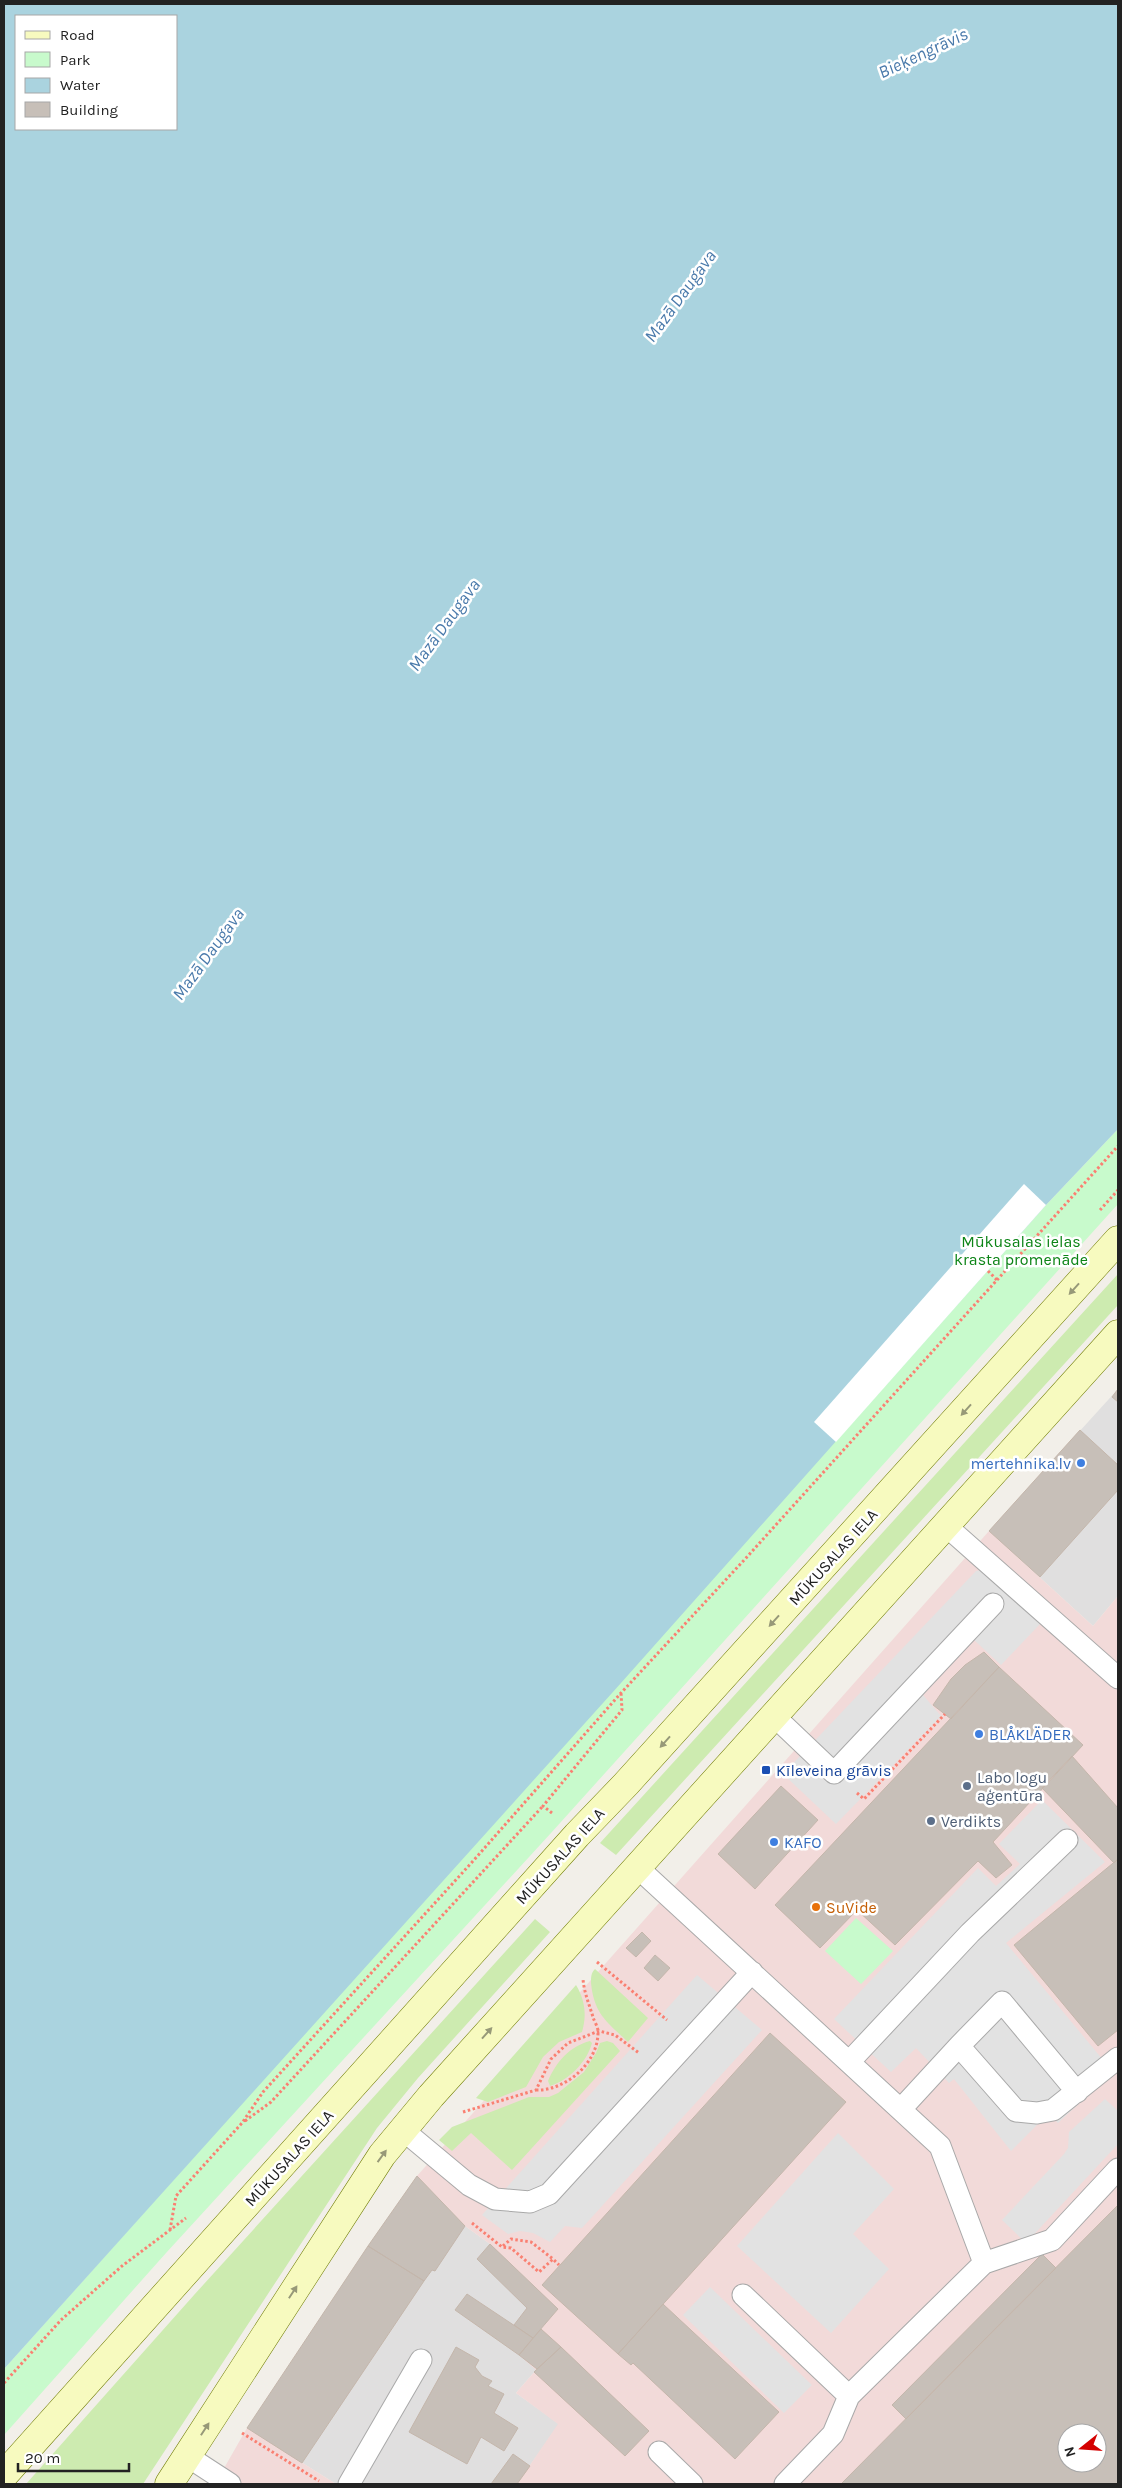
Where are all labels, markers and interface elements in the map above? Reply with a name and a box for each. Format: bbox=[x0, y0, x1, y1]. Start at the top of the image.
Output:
legend bbox=[15, 15, 178, 130]
water label: Bieķengrāvis bbox=[875, 23, 971, 83]
text: Road bbox=[60, 26, 95, 44]
text: Park bbox=[60, 51, 90, 69]
text: Water bbox=[60, 76, 101, 94]
text: Building bbox=[60, 101, 118, 119]
water label: Mazā Daugava bbox=[639, 246, 721, 346]
water label: Mazā Daugava bbox=[403, 575, 485, 675]
water label: Mazā Daugava bbox=[167, 904, 249, 1004]
park label: Mūkusalas ielas krasta promenāde bbox=[954, 1232, 1088, 1269]
one-way arrow bbox=[1068, 1283, 1080, 1295]
one-way arrow bbox=[960, 1404, 972, 1416]
place label: mertehnika.lv bbox=[971, 1454, 1071, 1473]
marker: mertehnika.lv bbox=[1075, 1457, 1087, 1469]
street label: MŪKUSALAS IELA bbox=[785, 1505, 881, 1609]
one-way arrow bbox=[768, 1615, 780, 1627]
place label: BLÅKLÄDER bbox=[989, 1725, 1071, 1744]
marker: BLÅKLÄDER bbox=[973, 1728, 985, 1740]
one-way arrow bbox=[659, 1735, 671, 1747]
place label: Kīleveina grāvis bbox=[776, 1761, 891, 1780]
marker: Kīleveina grāvis bbox=[760, 1764, 772, 1776]
place label: Labo logu aģentūra bbox=[977, 1768, 1047, 1805]
marker: Labo logu aģentūra bbox=[961, 1780, 973, 1792]
street label: MŪKUSALAS IELA bbox=[512, 1804, 608, 1908]
place label: Verdikts bbox=[941, 1812, 1001, 1831]
marker: Verdikts bbox=[925, 1815, 937, 1827]
place label: KAFO bbox=[784, 1833, 822, 1852]
marker: KAFO bbox=[768, 1836, 780, 1848]
place label: SuVide bbox=[826, 1898, 877, 1917]
marker: SuVide bbox=[810, 1901, 822, 1913]
one-way arrow bbox=[482, 2026, 493, 2039]
street label: MŪKUSALAS IELA bbox=[241, 2106, 337, 2210]
one-way arrow bbox=[377, 2149, 387, 2163]
one-way arrow bbox=[289, 2286, 298, 2299]
one-way arrow bbox=[200, 2422, 210, 2435]
north arrow bbox=[1057, 2423, 1107, 2473]
scale bar bbox=[18, 2440, 129, 2472]
text: N bbox=[1060, 2444, 1080, 2459]
text: 20 m bbox=[25, 2449, 60, 2467]

